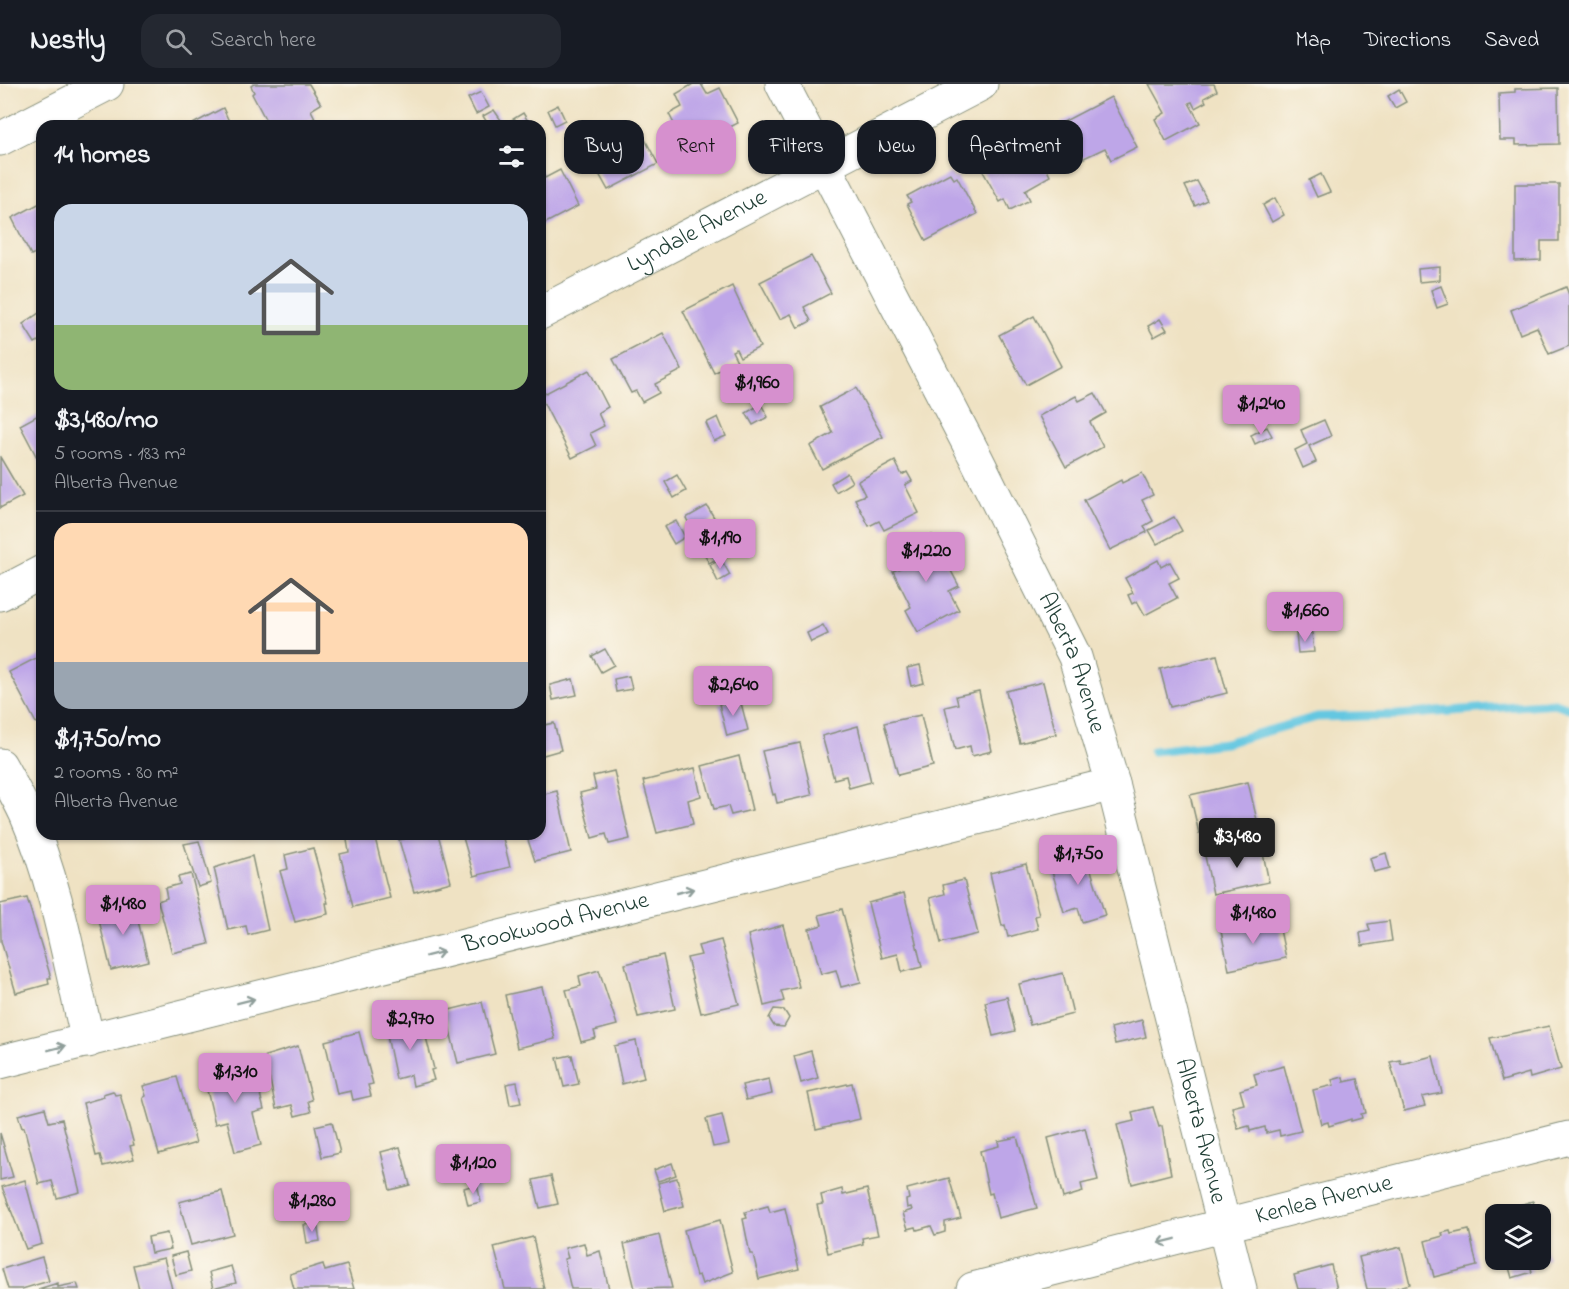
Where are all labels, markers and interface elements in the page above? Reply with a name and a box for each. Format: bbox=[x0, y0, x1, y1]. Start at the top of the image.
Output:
search box bbox=[141, 14, 561, 68]
text: Nestly bbox=[30, 21, 105, 62]
icon: search bbox=[162, 25, 195, 58]
text: Search here bbox=[210, 25, 316, 57]
text: Map bbox=[1295, 26, 1331, 56]
text: Directions bbox=[1364, 26, 1451, 56]
text: Saved bbox=[1484, 26, 1539, 56]
chip: Buy bbox=[564, 120, 644, 174]
chip: Rent bbox=[656, 120, 736, 174]
chip: Filters bbox=[748, 120, 845, 174]
chip: New bbox=[857, 120, 936, 174]
chip: Apartment bbox=[948, 120, 1083, 174]
text: 14 homes bbox=[54, 137, 150, 175]
icon: filters bbox=[495, 140, 528, 173]
street label: Lyndale Avenue bbox=[621, 180, 773, 282]
icon: home bbox=[237, 243, 345, 351]
pin: $1,960 bbox=[708, 364, 806, 415]
text: $1,960 bbox=[734, 369, 780, 398]
pin: $1,240 bbox=[1212, 385, 1310, 436]
text: $1,240 bbox=[1237, 390, 1285, 419]
text: $3,480/mo bbox=[54, 402, 158, 440]
text: 5 rooms · 183 m² bbox=[54, 440, 186, 469]
text: Alberta Avenue bbox=[54, 469, 178, 498]
pin: $1,190 bbox=[671, 519, 769, 570]
text: $1,190 bbox=[699, 524, 741, 553]
pin: $1,220 bbox=[877, 532, 975, 583]
text: $1,220 bbox=[901, 537, 951, 566]
icon: home bbox=[237, 562, 345, 670]
street label: Alberta Avenue bbox=[1028, 587, 1114, 738]
pin: $1,660 bbox=[1256, 592, 1354, 643]
text: $1,660 bbox=[1281, 597, 1329, 626]
pin: $2,640 bbox=[684, 666, 782, 717]
text: $2,640 bbox=[707, 671, 759, 700]
text: $1,750/mo bbox=[54, 721, 161, 759]
text: 2 rooms · 80 m² bbox=[54, 759, 179, 788]
text: Alberta Avenue bbox=[54, 788, 178, 817]
pin: $3,480 bbox=[1188, 818, 1286, 869]
text: $3,480 bbox=[1213, 823, 1261, 852]
pin: $1,750 bbox=[1029, 835, 1127, 886]
text: $1,750 bbox=[1053, 840, 1103, 869]
street label: Brookwood Avenue bbox=[458, 883, 653, 963]
one-way arrow bbox=[676, 884, 695, 896]
pin: $1,480 bbox=[74, 885, 172, 936]
text: $1,480 bbox=[100, 890, 146, 919]
pin: $1,480 bbox=[1204, 894, 1302, 945]
text: $1,480 bbox=[1230, 899, 1276, 928]
one-way arrow bbox=[425, 947, 444, 959]
one-way arrow bbox=[236, 995, 255, 1007]
pin: $2,970 bbox=[361, 1000, 459, 1051]
text: $2,970 bbox=[386, 1005, 434, 1034]
one-way arrow bbox=[47, 1042, 66, 1054]
pin: $1,310 bbox=[186, 1053, 284, 1104]
street label: Alberta Avenue bbox=[1165, 1055, 1235, 1208]
text: $1,310 bbox=[212, 1058, 258, 1087]
pin: $1,120 bbox=[424, 1144, 522, 1195]
text: $1,120 bbox=[450, 1149, 496, 1178]
street label: Kenlea Avenue bbox=[1252, 1166, 1396, 1234]
pin: $1,280 bbox=[263, 1182, 361, 1233]
text: $1,280 bbox=[288, 1187, 336, 1216]
map controls bbox=[1485, 1204, 1551, 1270]
button: layers bbox=[1485, 1204, 1551, 1270]
one-way arrow bbox=[1158, 1235, 1177, 1247]

